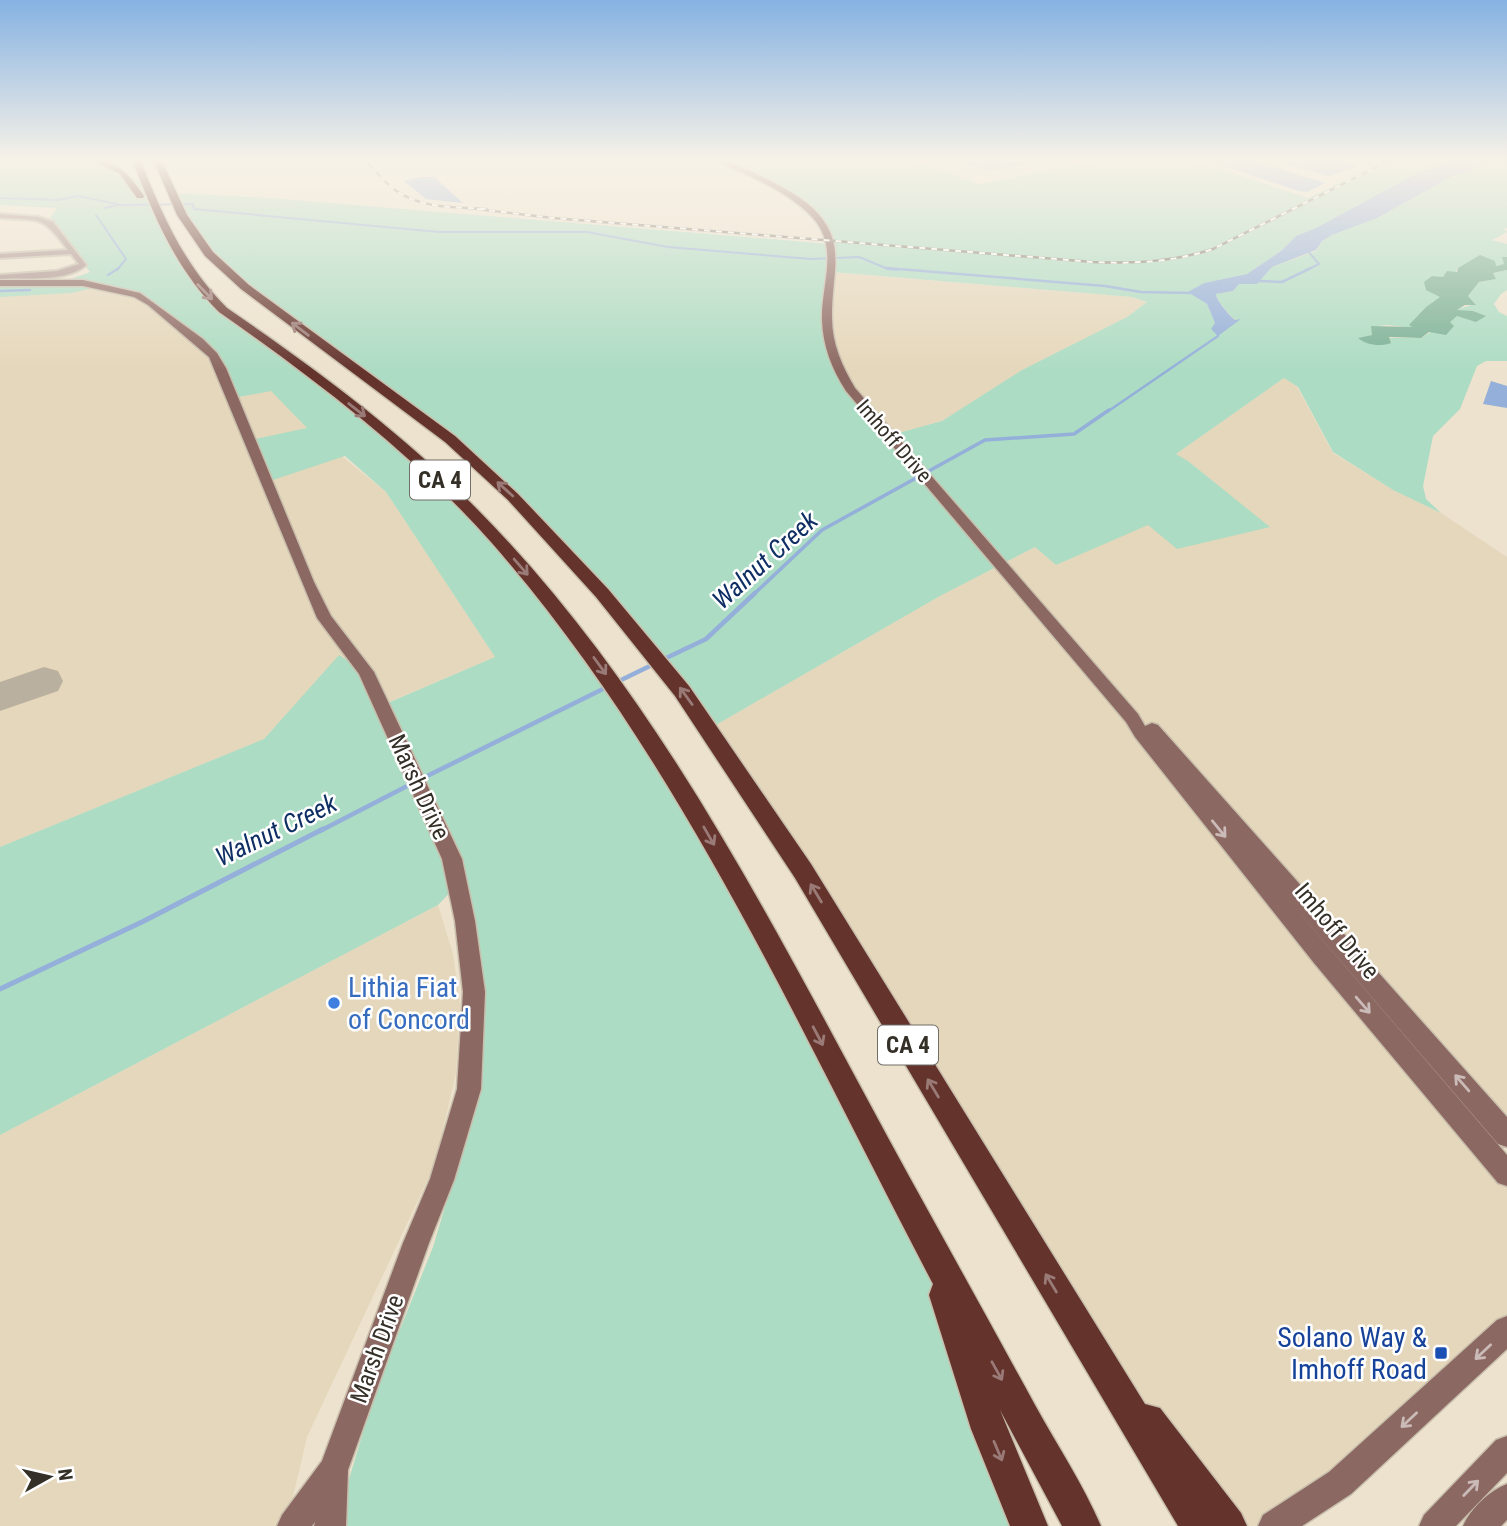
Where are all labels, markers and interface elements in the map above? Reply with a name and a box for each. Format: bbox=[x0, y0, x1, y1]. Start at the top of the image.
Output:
one-way arrow bbox=[196, 283, 213, 300]
one-way arrow bbox=[292, 321, 310, 336]
street label: Imhoff Drive bbox=[852, 395, 937, 487]
one-way arrow bbox=[348, 402, 366, 417]
road number: CA 4 bbox=[410, 460, 470, 500]
one-way arrow bbox=[497, 481, 514, 498]
water label: Walnut Creek bbox=[706, 505, 824, 615]
one-way arrow bbox=[513, 557, 529, 575]
one-way arrow bbox=[593, 656, 608, 675]
one-way arrow bbox=[678, 687, 693, 706]
street label: Marsh Drive bbox=[382, 730, 456, 844]
water label: Walnut Creek bbox=[210, 787, 342, 872]
one-way arrow bbox=[1212, 819, 1227, 838]
one-way arrow bbox=[703, 825, 716, 846]
street label: Imhoff Drive bbox=[1289, 877, 1385, 985]
one-way arrow bbox=[809, 884, 823, 904]
place label: Lithia Fiat of Concord bbox=[348, 971, 470, 1036]
marker: Lithia Fiat of Concord bbox=[326, 995, 342, 1011]
one-way arrow bbox=[1355, 996, 1371, 1014]
one-way arrow bbox=[812, 1025, 826, 1045]
road number: CA 4 bbox=[878, 1026, 938, 1064]
one-way arrow bbox=[1454, 1074, 1470, 1092]
one-way arrow bbox=[926, 1079, 940, 1099]
one-way arrow bbox=[1044, 1274, 1058, 1294]
street label: Marsh Drive bbox=[345, 1291, 409, 1407]
place label: Solano Way & Imhoff Road bbox=[1277, 1321, 1427, 1386]
one-way arrow bbox=[1474, 1344, 1492, 1360]
marker: Solano Way & Imhoff Road bbox=[1433, 1345, 1449, 1361]
one-way arrow bbox=[991, 1360, 1005, 1381]
one-way arrow bbox=[1401, 1412, 1418, 1429]
one-way arrow bbox=[992, 1439, 1005, 1461]
north arrow bbox=[14, 1442, 84, 1512]
text: N bbox=[53, 1467, 78, 1482]
one-way arrow bbox=[1463, 1480, 1480, 1497]

